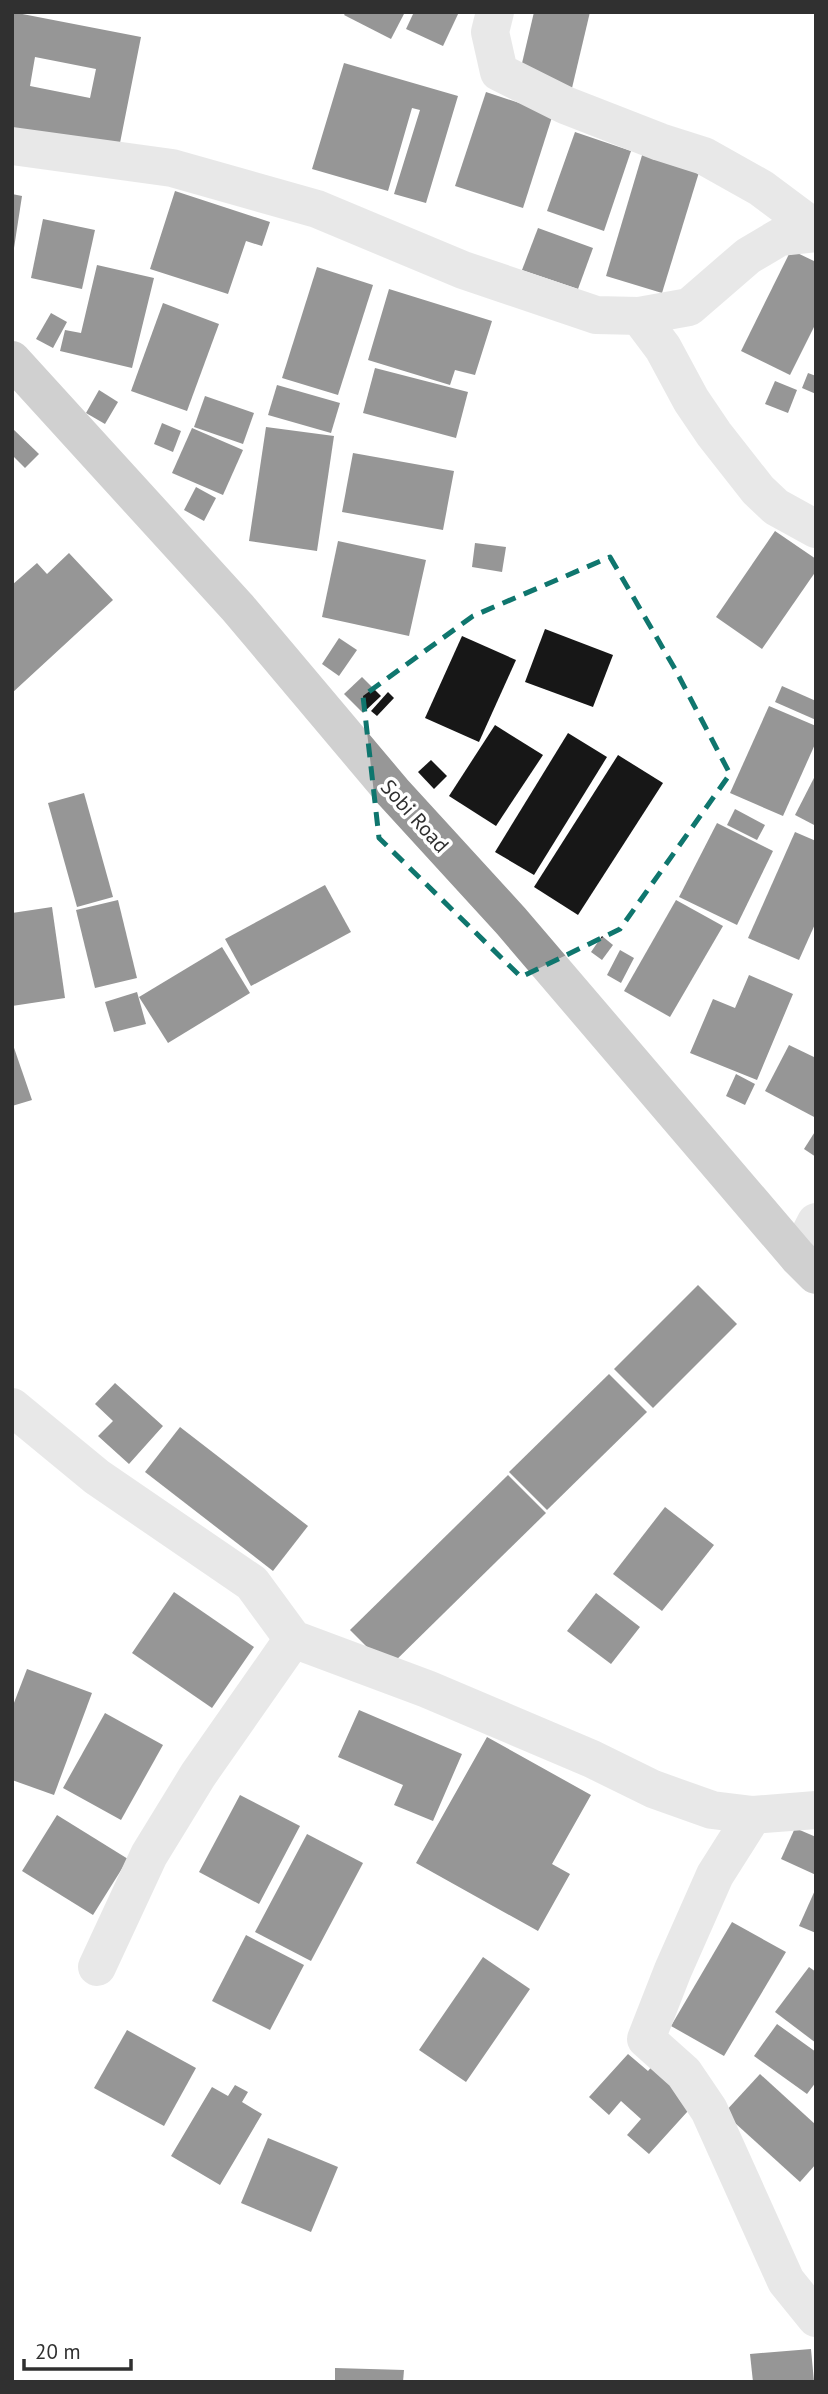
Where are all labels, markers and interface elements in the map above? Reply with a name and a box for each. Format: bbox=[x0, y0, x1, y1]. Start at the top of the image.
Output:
street label: Sobi Road bbox=[375, 774, 455, 858]
scale bar bbox=[24, 2328, 131, 2372]
text: 20 m bbox=[35, 2338, 81, 2365]

